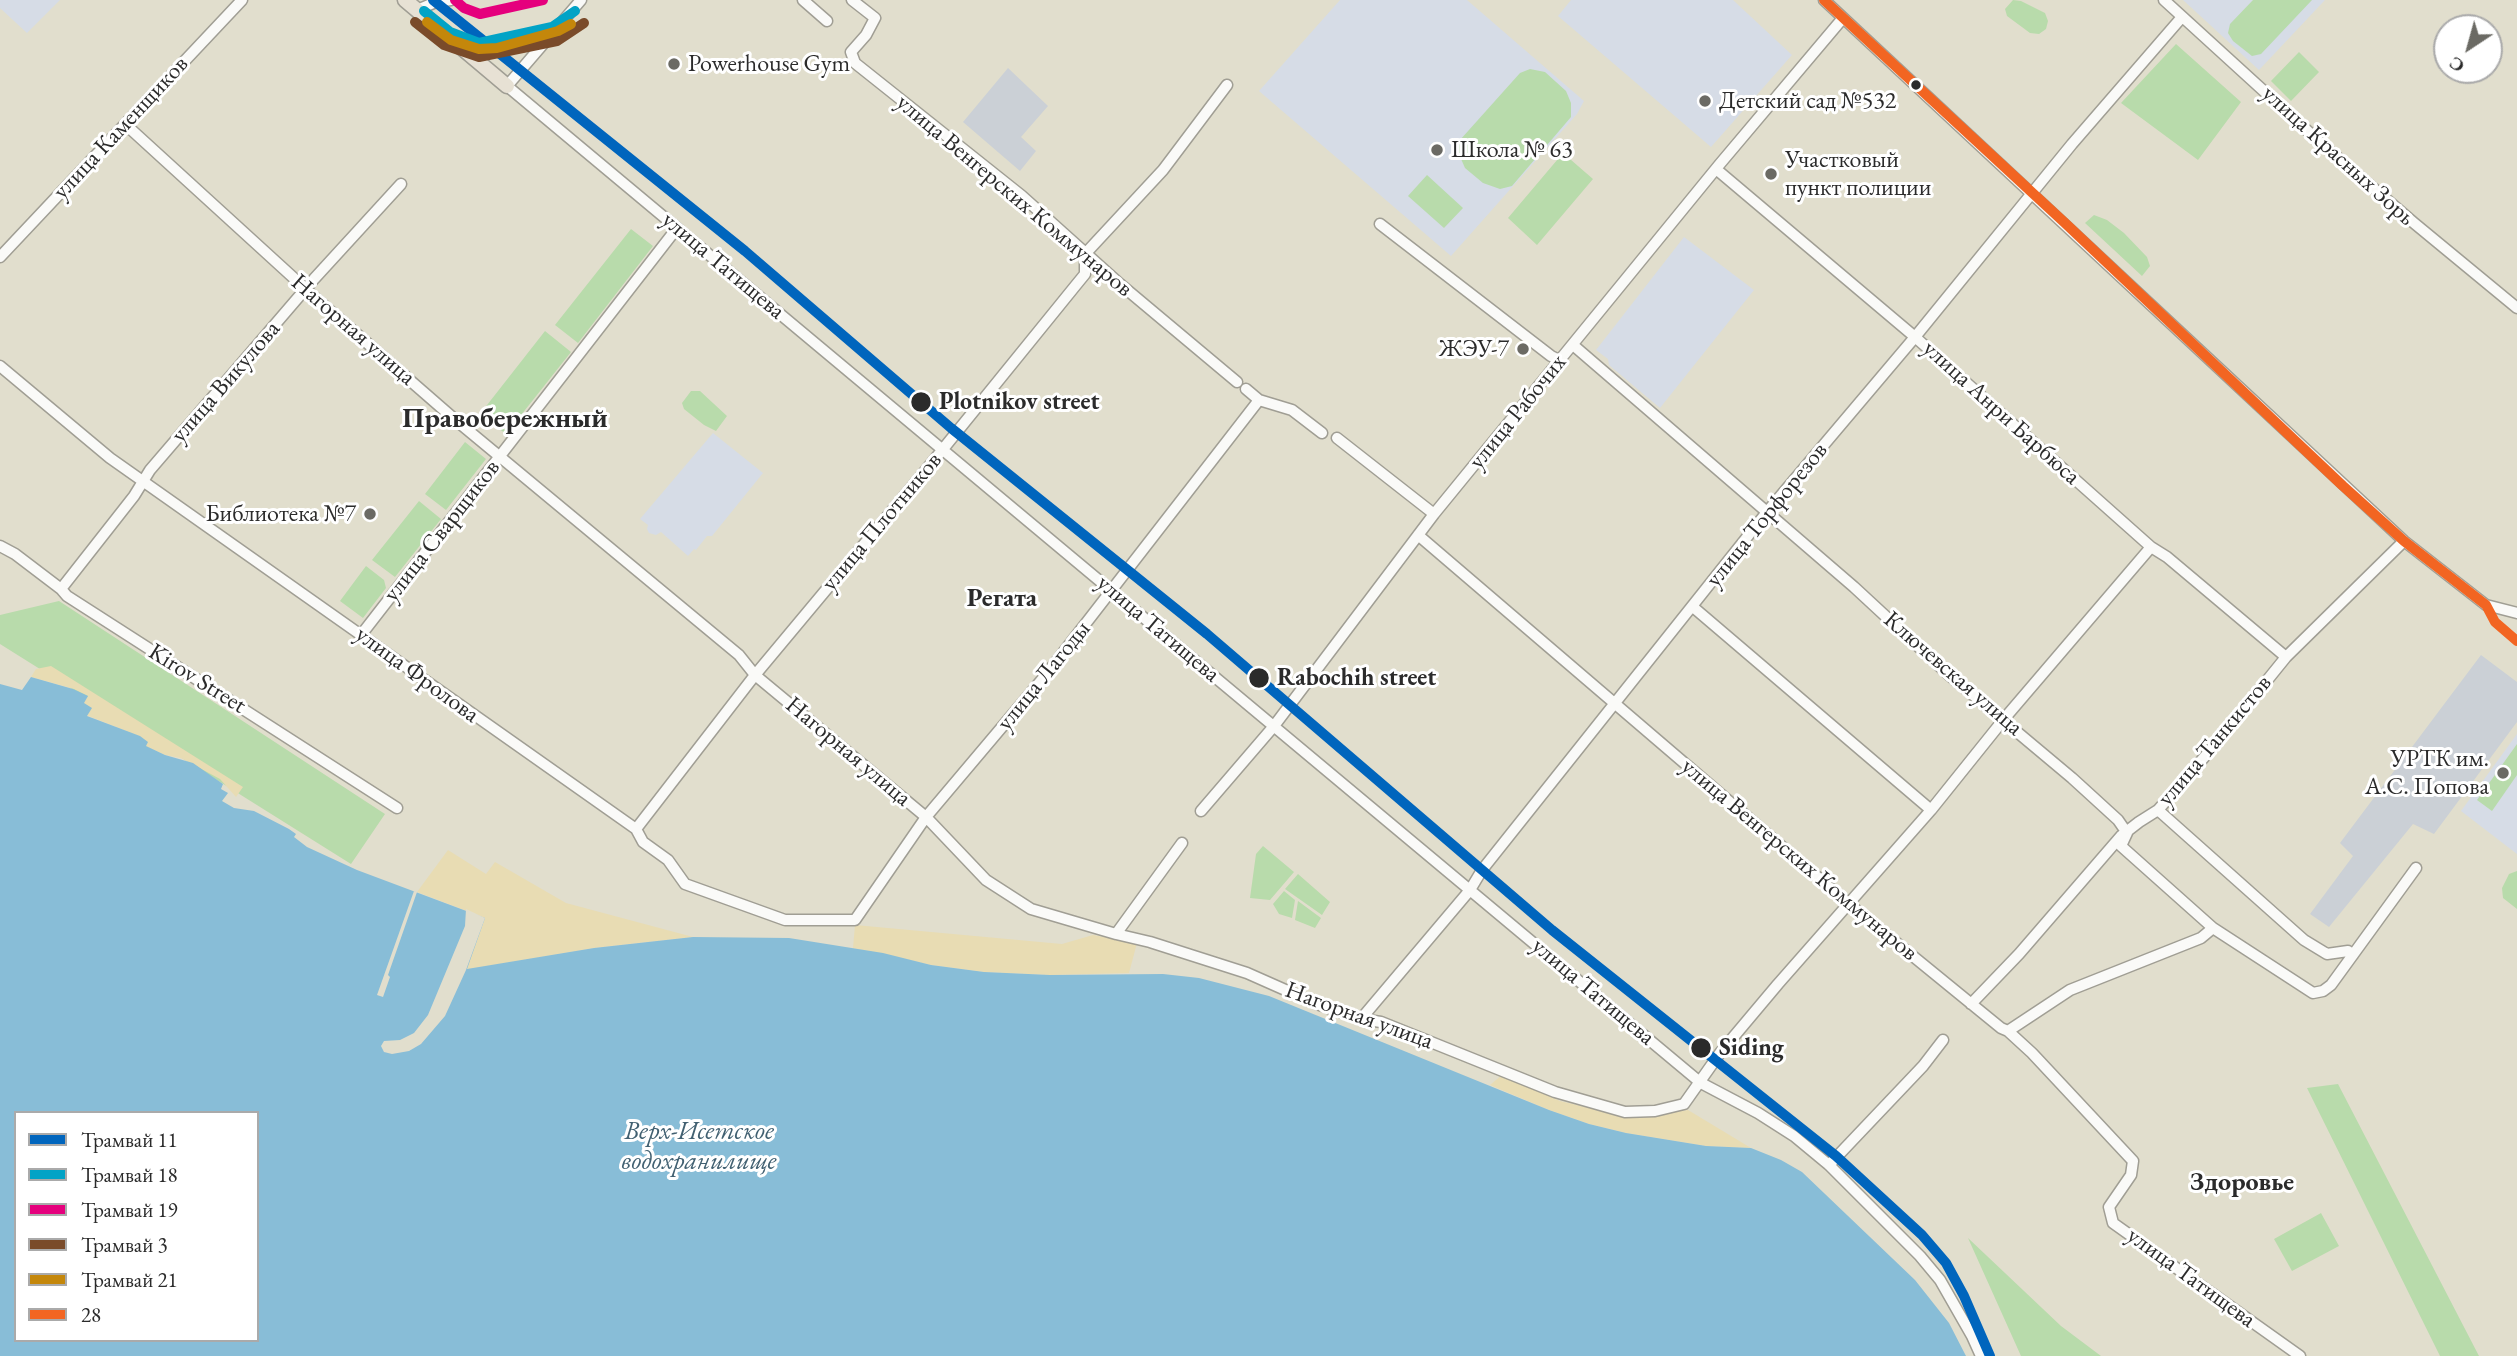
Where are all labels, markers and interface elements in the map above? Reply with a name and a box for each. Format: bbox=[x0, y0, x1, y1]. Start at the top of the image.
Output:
north arrow bbox=[2433, 14, 2503, 84]
street label: улица Каменщиков bbox=[47, 50, 195, 206]
place label: Powerhouse Gym bbox=[688, 50, 850, 78]
text: С bbox=[2444, 51, 2469, 79]
marker: Powerhouse Gym bbox=[666, 56, 682, 72]
unlabelled marker bbox=[1909, 78, 1923, 92]
street label: улица Красных Зорь bbox=[2255, 80, 2421, 232]
place label: Детский сад №532 bbox=[1719, 87, 1896, 115]
street label: улица Венгерских Коммунаров bbox=[890, 89, 1138, 303]
marker: Детский сад №532 bbox=[1697, 93, 1713, 109]
place label: Школа № 63 bbox=[1451, 136, 1573, 164]
marker: Школа № 63 bbox=[1429, 142, 1445, 158]
place label: Участковый пункт полиции bbox=[1785, 146, 1931, 202]
marker: Участковый пункт полиции bbox=[1763, 166, 1779, 182]
street label: улица Татищева bbox=[655, 206, 791, 326]
street label: Нагорная улица bbox=[285, 268, 421, 392]
street label: улица Викулова bbox=[165, 315, 287, 449]
place label: ЖЭУ-7 bbox=[1439, 335, 1509, 363]
street label: улица Анри Барбюса bbox=[1916, 335, 2086, 491]
marker: ЖЭУ-7 bbox=[1515, 341, 1531, 357]
street label: улица Рабочих bbox=[1463, 349, 1573, 475]
place label: Plotnikov street bbox=[939, 388, 1099, 416]
marker: Plotnikov street bbox=[909, 390, 933, 414]
district label: Правобережный bbox=[402, 402, 608, 436]
street label: улица Торфорезов bbox=[1700, 437, 1834, 593]
street label: улица Плотников bbox=[816, 447, 948, 597]
street label: улица Сварщиков bbox=[378, 454, 506, 608]
place label: Библиотека №7 bbox=[205, 500, 356, 528]
marker: Библиотека №7 bbox=[362, 506, 378, 522]
street label: улица Татищева bbox=[1090, 569, 1226, 689]
district label: Регата bbox=[967, 583, 1037, 615]
street label: Ключевская улица bbox=[1877, 606, 2029, 742]
street label: улица Лагоды bbox=[991, 615, 1097, 737]
street label: улица Фролова bbox=[349, 620, 485, 730]
street label: Kirov Street bbox=[143, 638, 251, 720]
place label: Rabochih street bbox=[1277, 664, 1436, 692]
marker: Rabochih street bbox=[1247, 666, 1271, 690]
street label: улица Танкистов bbox=[2152, 670, 2278, 812]
street label: Нагорная улица bbox=[779, 691, 917, 813]
place label: УРТК им. А.С. Попова bbox=[2365, 745, 2489, 801]
street label: улица Венгерских Коммунаров bbox=[1675, 753, 1923, 967]
marker: УРТК им. А.С. Попова bbox=[2495, 765, 2511, 781]
street label: улица Татищева bbox=[1525, 932, 1661, 1052]
street label: Нагорная улица bbox=[1281, 976, 1437, 1056]
place label: Siding bbox=[1719, 1034, 1784, 1062]
marker: Siding bbox=[1689, 1036, 1713, 1060]
legend bbox=[14, 1111, 259, 1342]
water label: Верх-Исетское водохранилище bbox=[622, 1116, 776, 1178]
text: Трамвай 11 bbox=[81, 1126, 178, 1153]
text: Трамвай 18 bbox=[81, 1161, 178, 1188]
district label: Здоровье bbox=[2190, 1167, 2294, 1199]
text: Трамвай 19 bbox=[81, 1196, 178, 1223]
street label: улица Татищева bbox=[2121, 1222, 2261, 1334]
text: Трамвай 3 bbox=[81, 1231, 168, 1258]
text: Трамвай 21 bbox=[81, 1266, 178, 1293]
text: 28 bbox=[81, 1301, 101, 1328]

